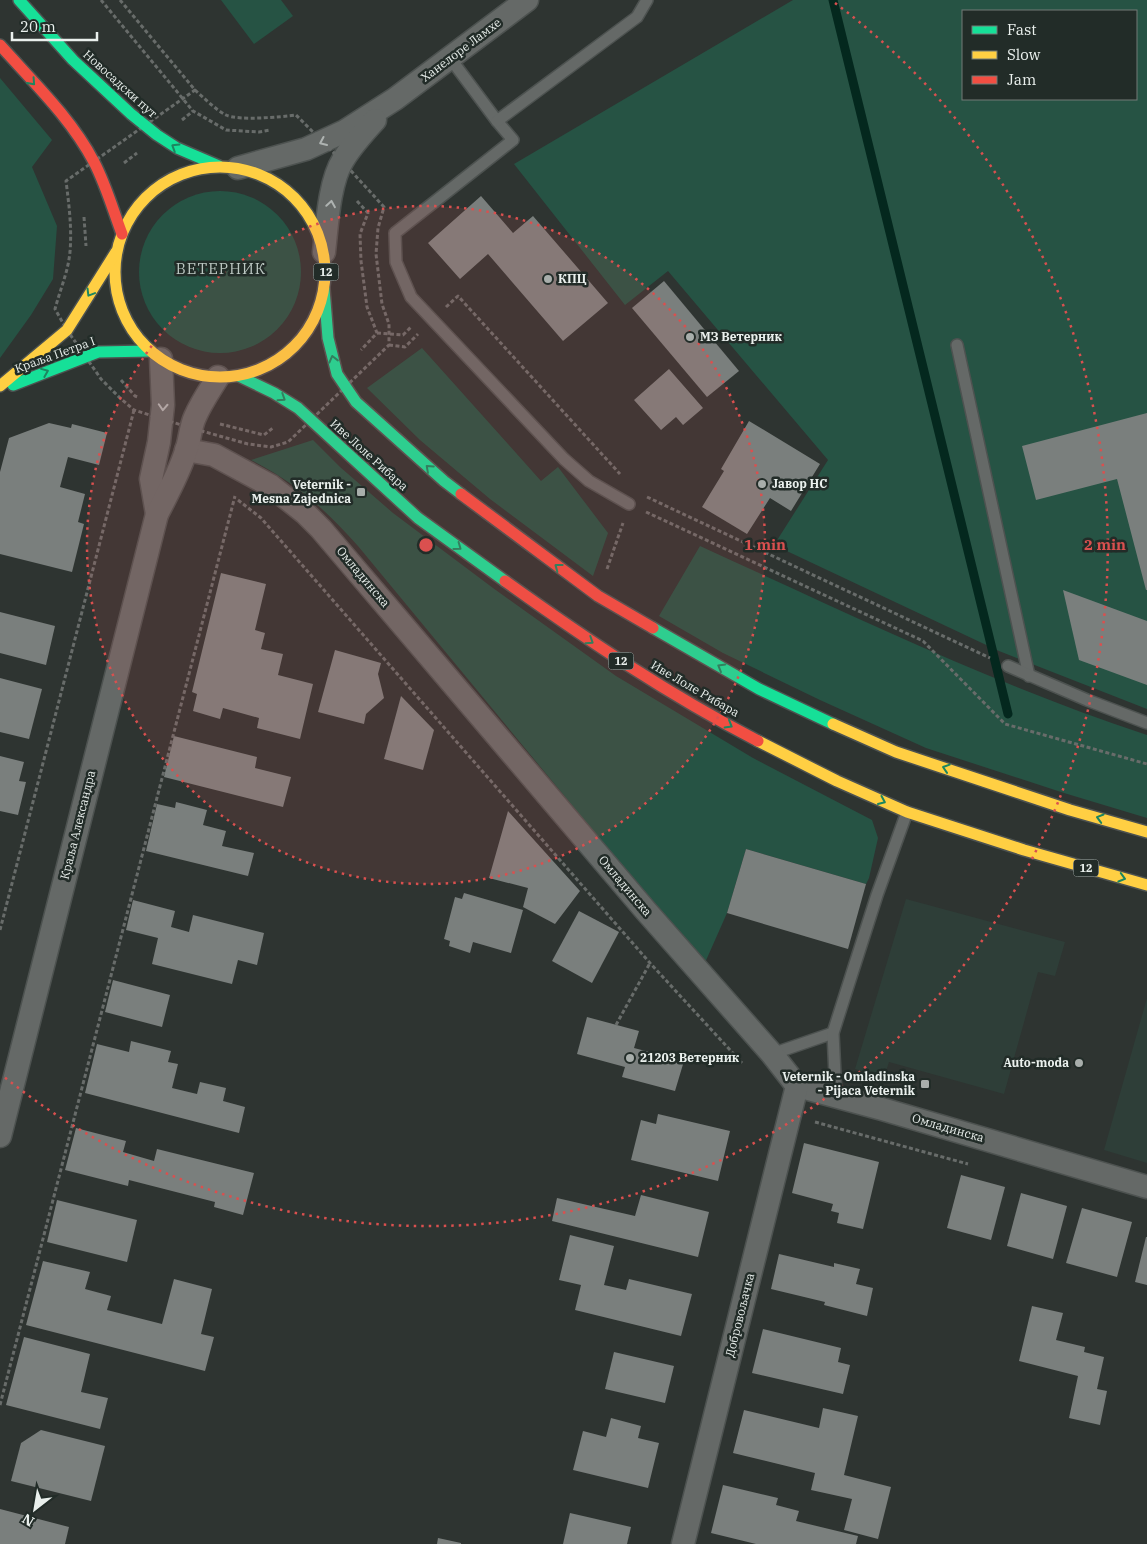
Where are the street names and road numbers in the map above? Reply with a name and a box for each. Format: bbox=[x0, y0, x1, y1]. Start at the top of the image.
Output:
street label: Ханелоре Ламхе bbox=[418, 15, 504, 85]
street label: Новосадски пут bbox=[80, 46, 160, 121]
road number: 12 bbox=[314, 264, 338, 280]
street label: Краља Петра I bbox=[13, 333, 97, 376]
street label: Иве Лоле Рибара bbox=[327, 416, 412, 494]
street label: Омладинска bbox=[334, 543, 393, 610]
road number: 12 bbox=[608, 652, 634, 669]
street label: Иве Лоле Рибара bbox=[648, 657, 742, 720]
street label: Краља Александра bbox=[57, 768, 98, 881]
street label: Омладинска bbox=[596, 852, 655, 919]
road number: 12 bbox=[1074, 860, 1098, 876]
street label: Омладинска bbox=[910, 1110, 986, 1145]
street label: Добровољачка bbox=[722, 1271, 757, 1358]

